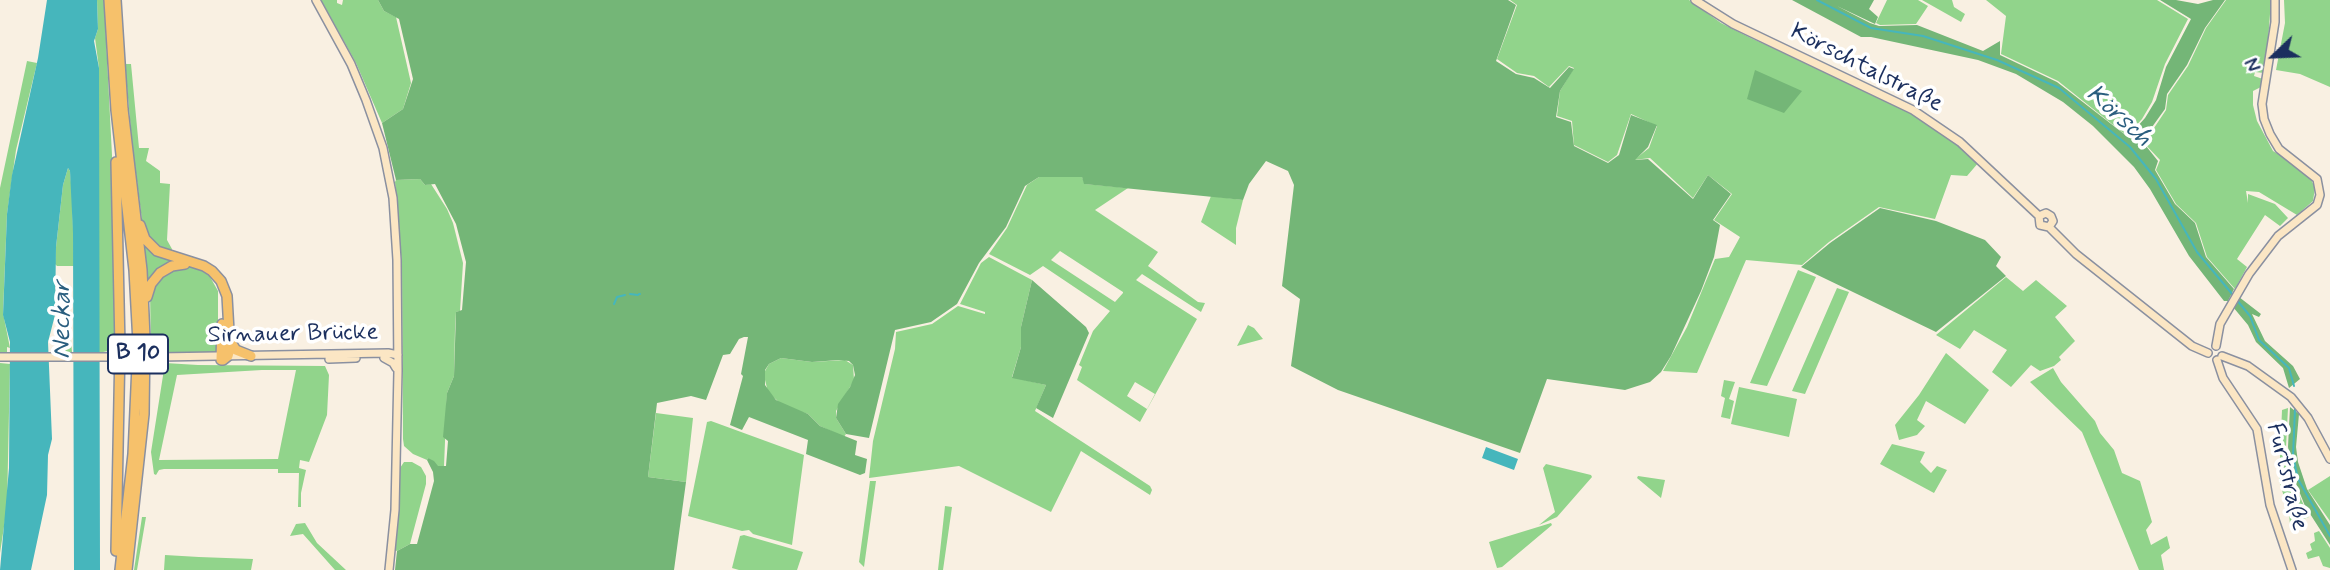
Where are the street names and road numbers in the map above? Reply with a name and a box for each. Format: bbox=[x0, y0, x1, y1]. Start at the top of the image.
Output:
street label: Körschtalstraße bbox=[1785, 18, 1947, 120]
street label: Sirnauer Brücke bbox=[208, 319, 378, 351]
road number: B 10 bbox=[108, 334, 168, 374]
street label: Furtstraße bbox=[2259, 420, 2313, 534]

